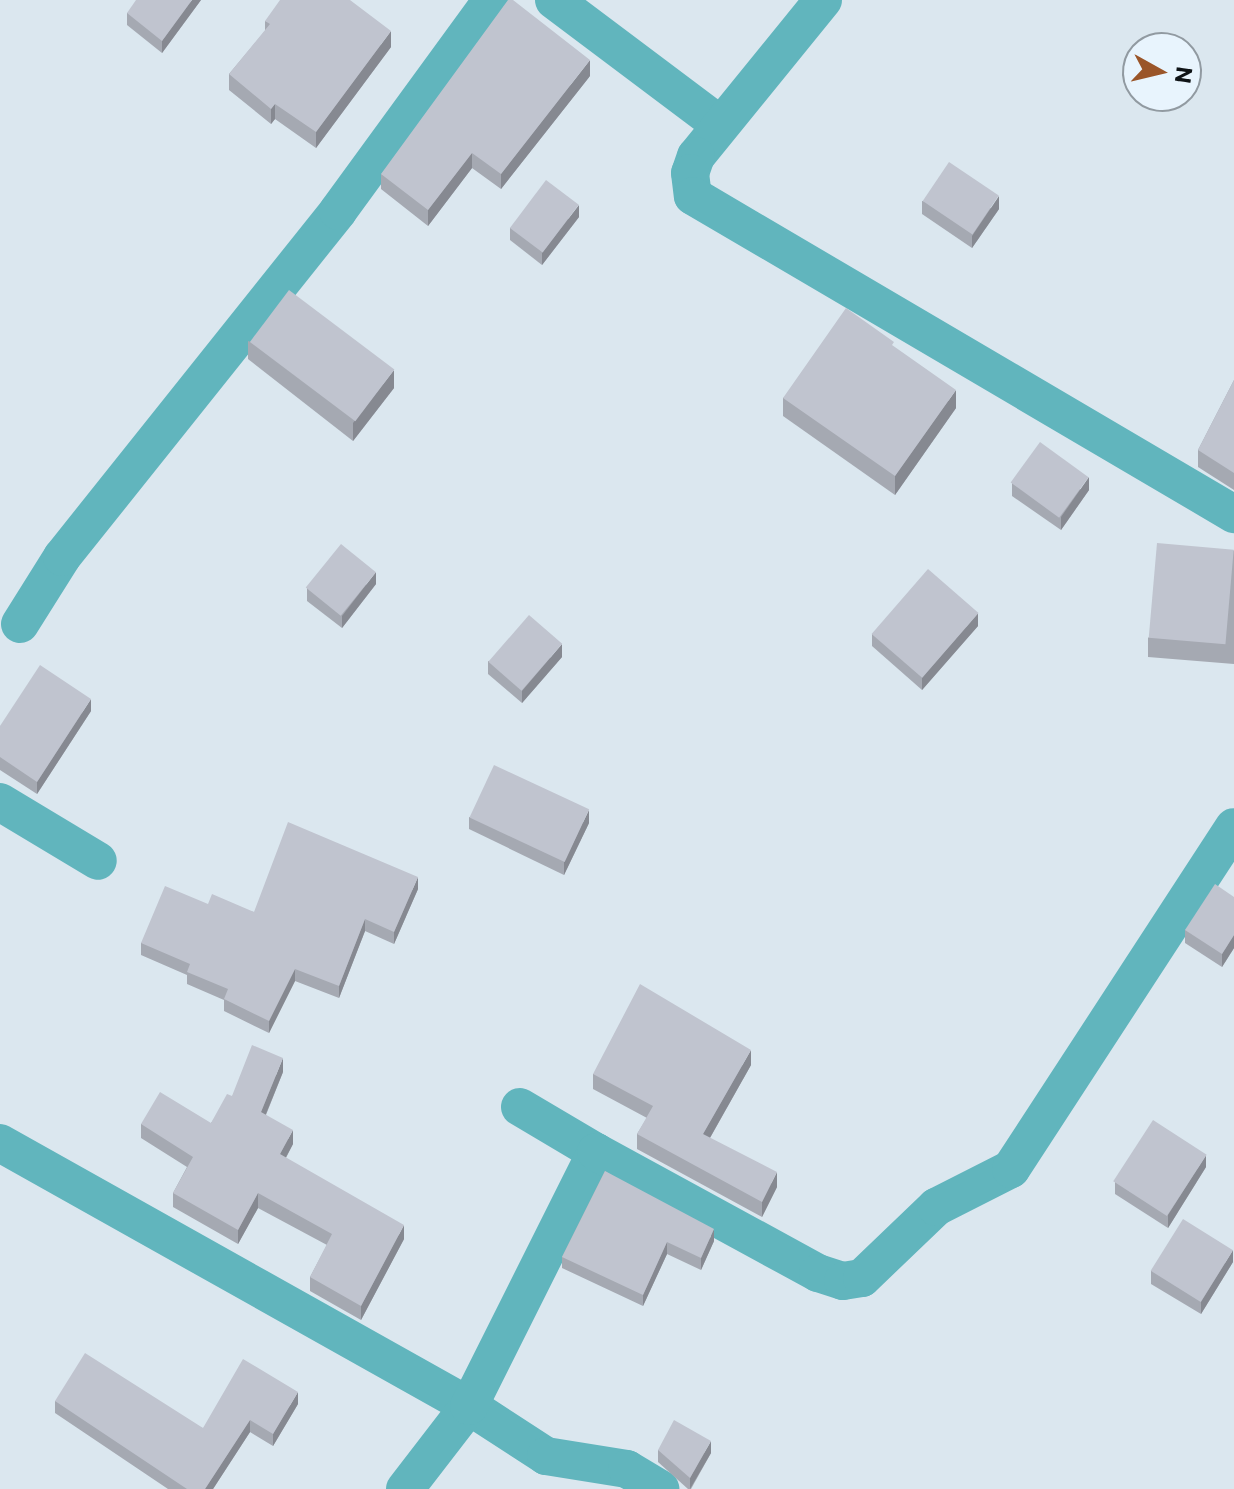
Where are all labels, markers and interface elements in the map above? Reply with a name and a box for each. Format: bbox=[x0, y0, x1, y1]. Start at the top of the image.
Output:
north arrow bbox=[1122, 32, 1202, 112]
text: N bbox=[1170, 65, 1199, 85]

